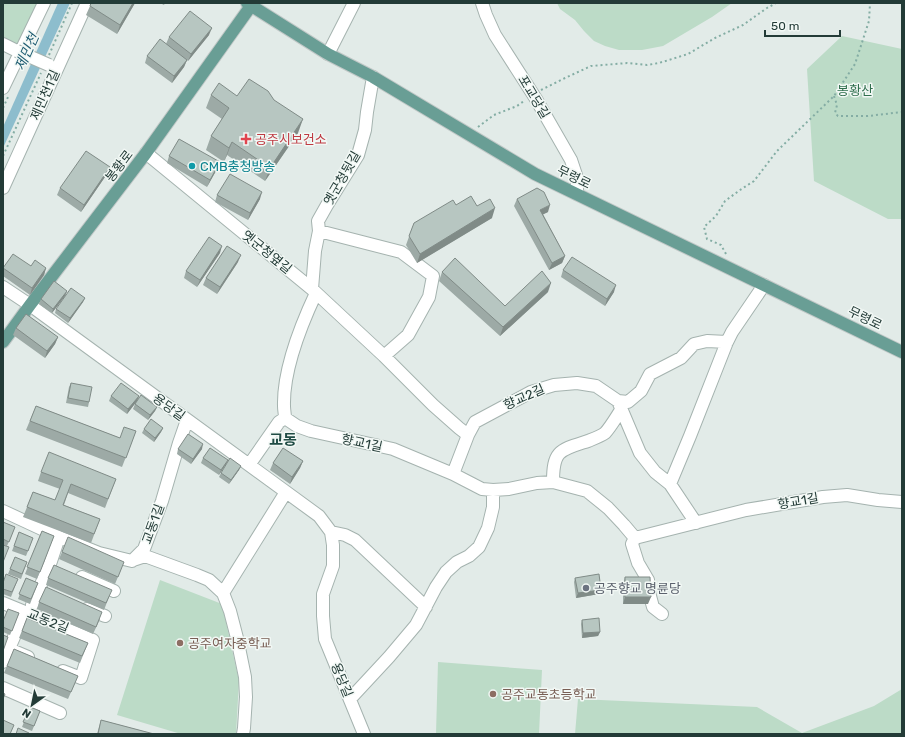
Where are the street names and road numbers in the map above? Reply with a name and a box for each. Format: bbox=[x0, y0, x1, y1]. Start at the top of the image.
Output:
street label: 제민천1길 bbox=[27, 68, 63, 122]
street label: 포교당길 bbox=[515, 73, 553, 121]
street label: 봉황로 bbox=[102, 147, 136, 185]
street label: 옛군청뒷길 bbox=[321, 148, 363, 208]
street label: 무령로 bbox=[555, 162, 593, 192]
street label: 옛군청옆길 bbox=[239, 227, 295, 277]
street label: 무령로 bbox=[846, 303, 884, 333]
street label: 향교2길 bbox=[501, 381, 547, 413]
street label: 용당길 bbox=[150, 390, 188, 424]
street label: 향교1길 bbox=[340, 431, 384, 455]
street label: 향교1길 bbox=[776, 490, 820, 512]
street label: 교동1길 bbox=[139, 502, 167, 546]
street label: 교동2길 bbox=[25, 606, 71, 636]
street label: 용당길 bbox=[328, 661, 356, 699]

